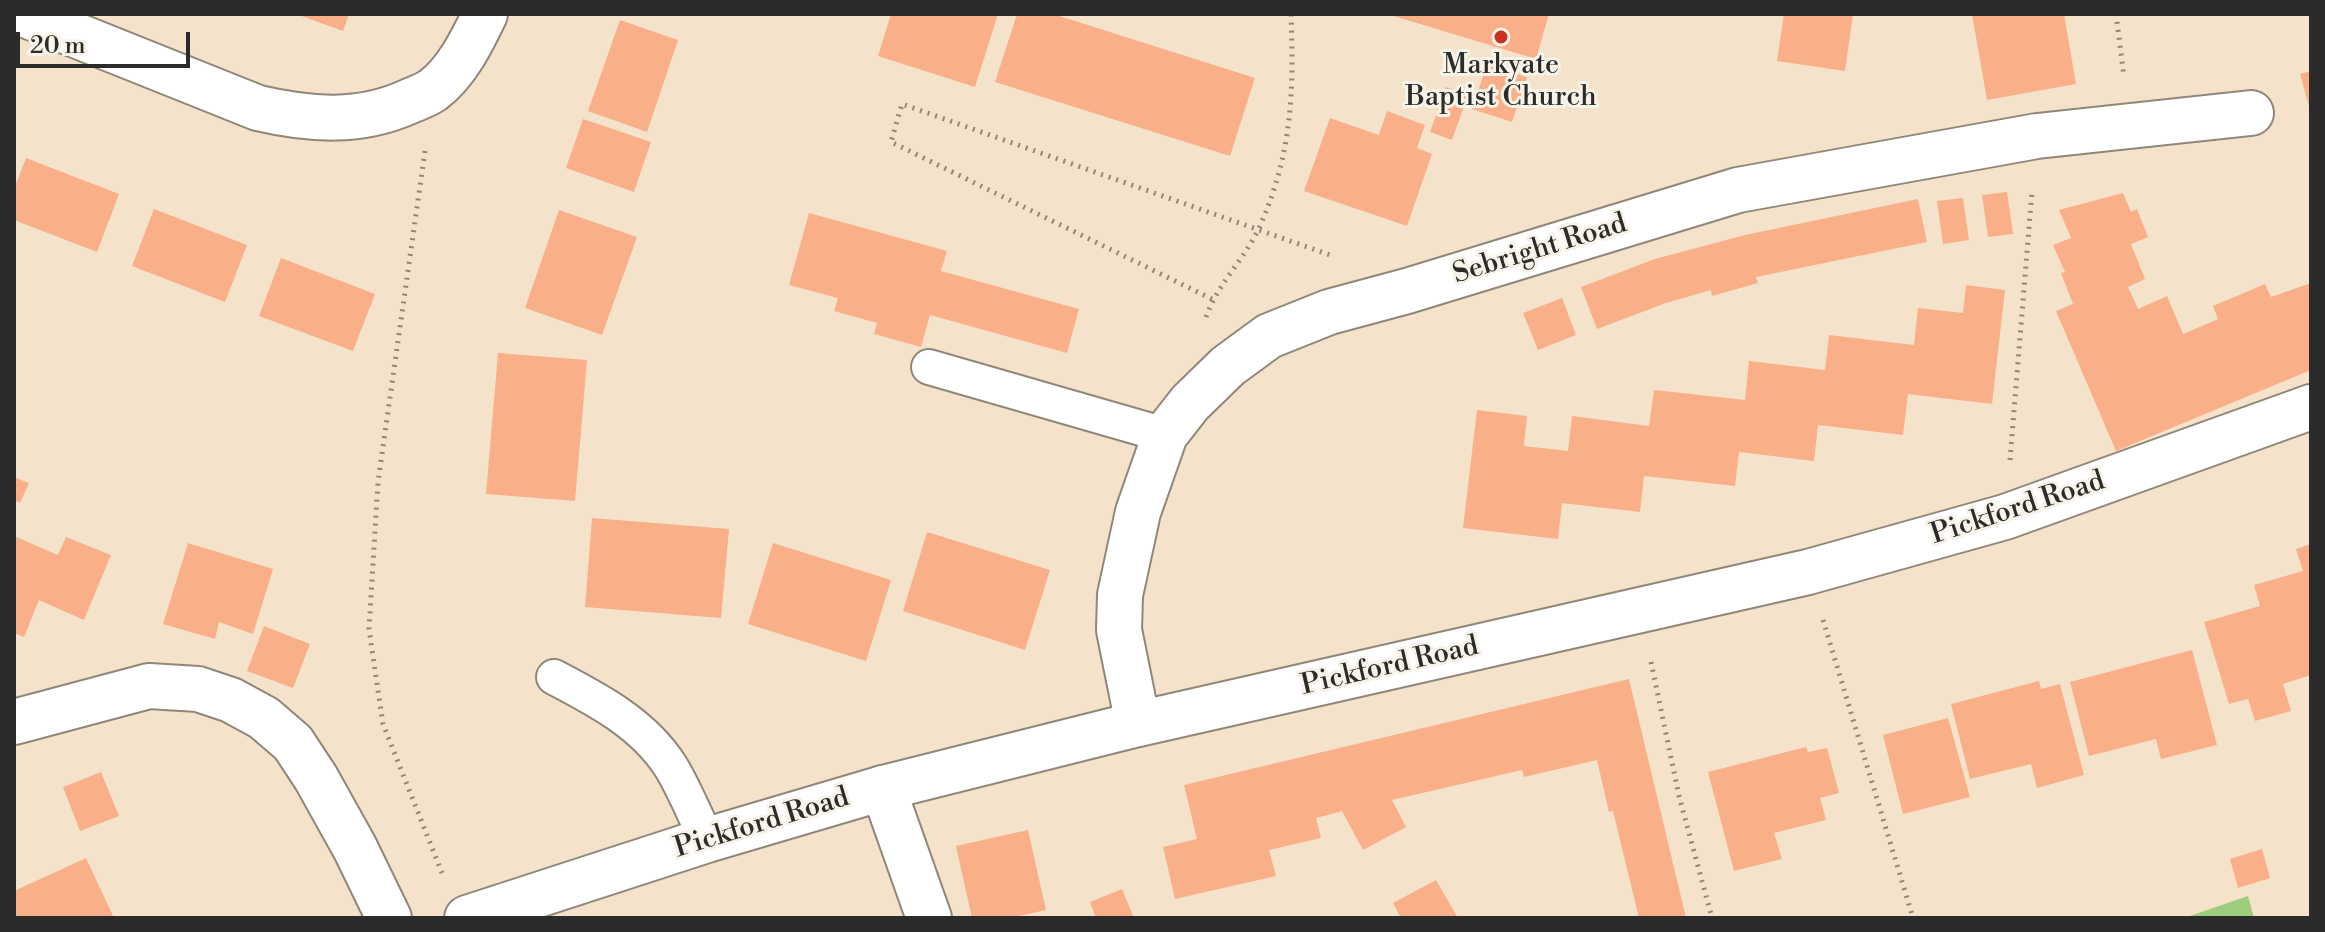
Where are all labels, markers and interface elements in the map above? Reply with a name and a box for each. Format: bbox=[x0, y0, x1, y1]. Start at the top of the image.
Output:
scale bar bbox=[20, 16, 194, 66]
marker: Markyate Baptist Church bbox=[1492, 28, 1510, 46]
text: 20 m bbox=[30, 31, 86, 61]
place label: Markyate Baptist Church bbox=[1405, 49, 1597, 115]
street label: Sebright Road bbox=[1449, 208, 1631, 292]
street label: Pickford Road bbox=[1927, 465, 2109, 553]
street label: Pickford Road bbox=[1298, 630, 1482, 704]
street label: Pickford Road bbox=[671, 781, 853, 867]

